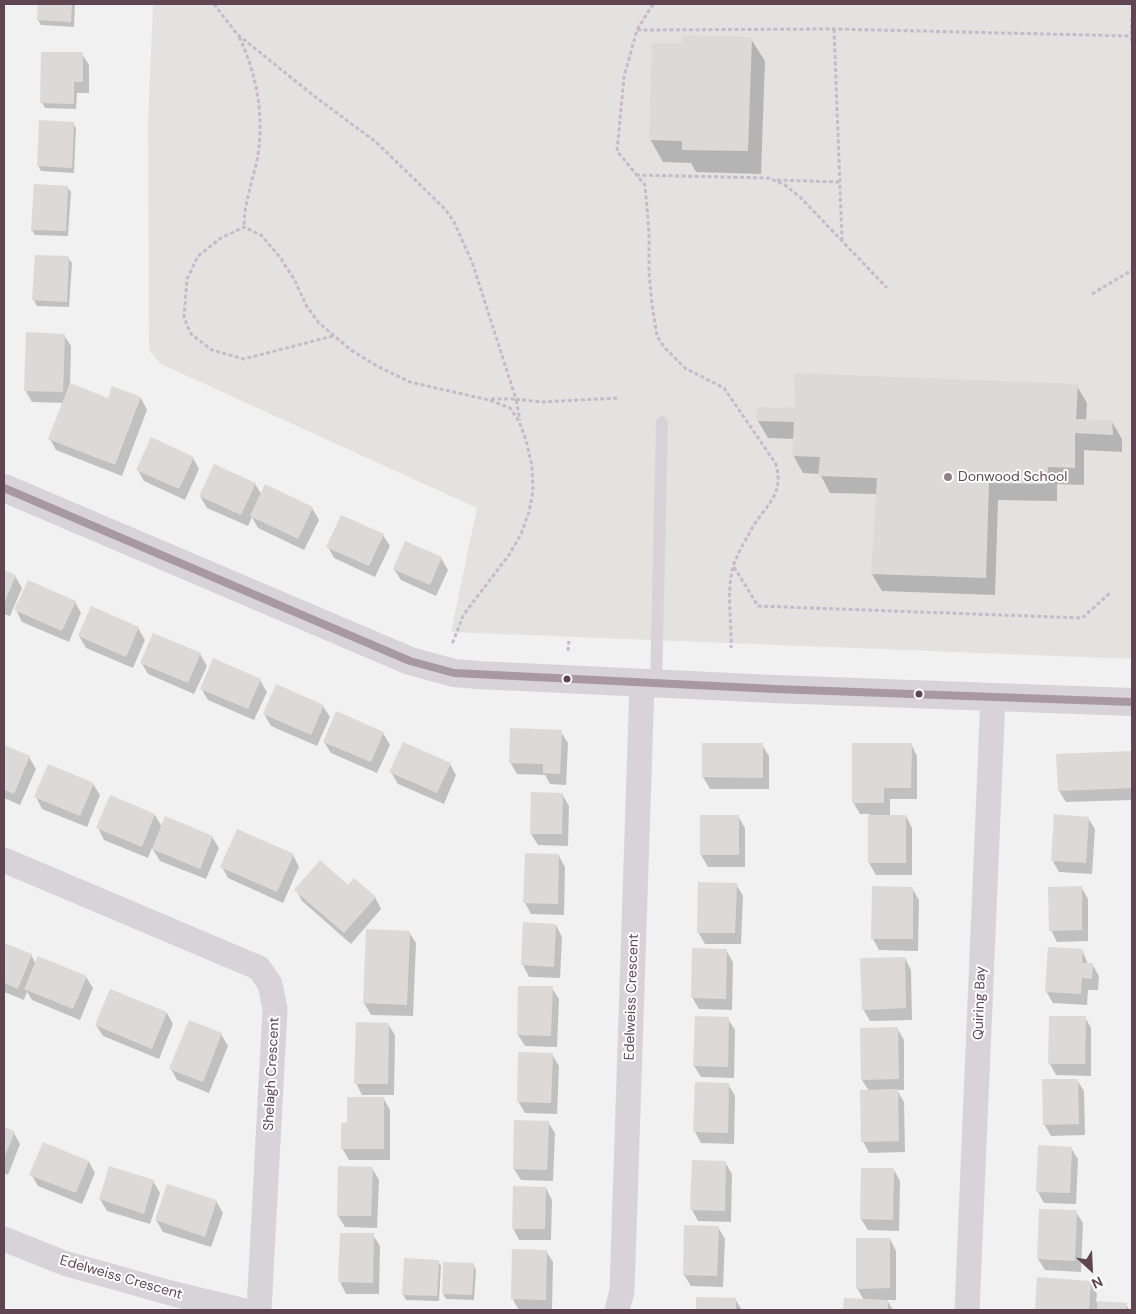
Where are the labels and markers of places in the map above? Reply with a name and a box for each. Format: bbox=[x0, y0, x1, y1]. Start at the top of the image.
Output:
place label: Donwood School bbox=[958, 469, 1067, 485]
marker: Donwood School bbox=[942, 471, 954, 483]
unlabelled marker bbox=[562, 674, 572, 684]
unlabelled marker bbox=[914, 689, 924, 699]

